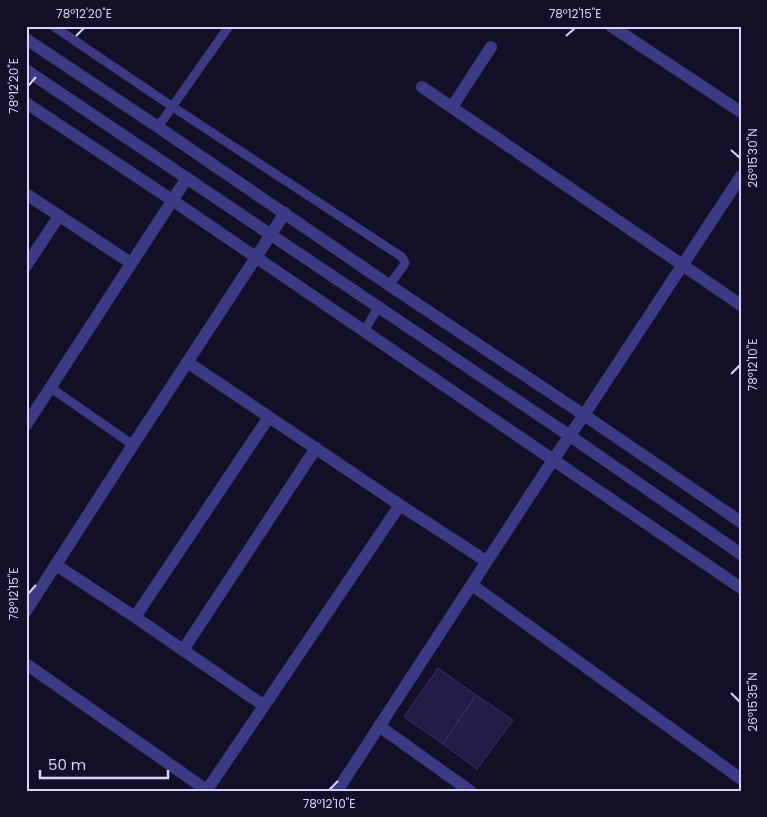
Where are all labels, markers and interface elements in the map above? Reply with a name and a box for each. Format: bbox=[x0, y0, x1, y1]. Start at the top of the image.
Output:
text: 78°12'20"E bbox=[56, 5, 112, 22]
text: 78°12'15"E bbox=[549, 5, 601, 22]
text: 78°12'20"E bbox=[5, 58, 22, 114]
text: 26°15'30"N bbox=[744, 128, 761, 188]
text: 78°12'10"E bbox=[744, 339, 761, 391]
text: 78°12'15"E bbox=[5, 568, 22, 620]
text: 26°15'35"N bbox=[744, 672, 761, 732]
scale bar bbox=[40, 747, 168, 779]
text: 50 m bbox=[48, 754, 86, 775]
text: 78°12'10"E bbox=[303, 795, 355, 812]

